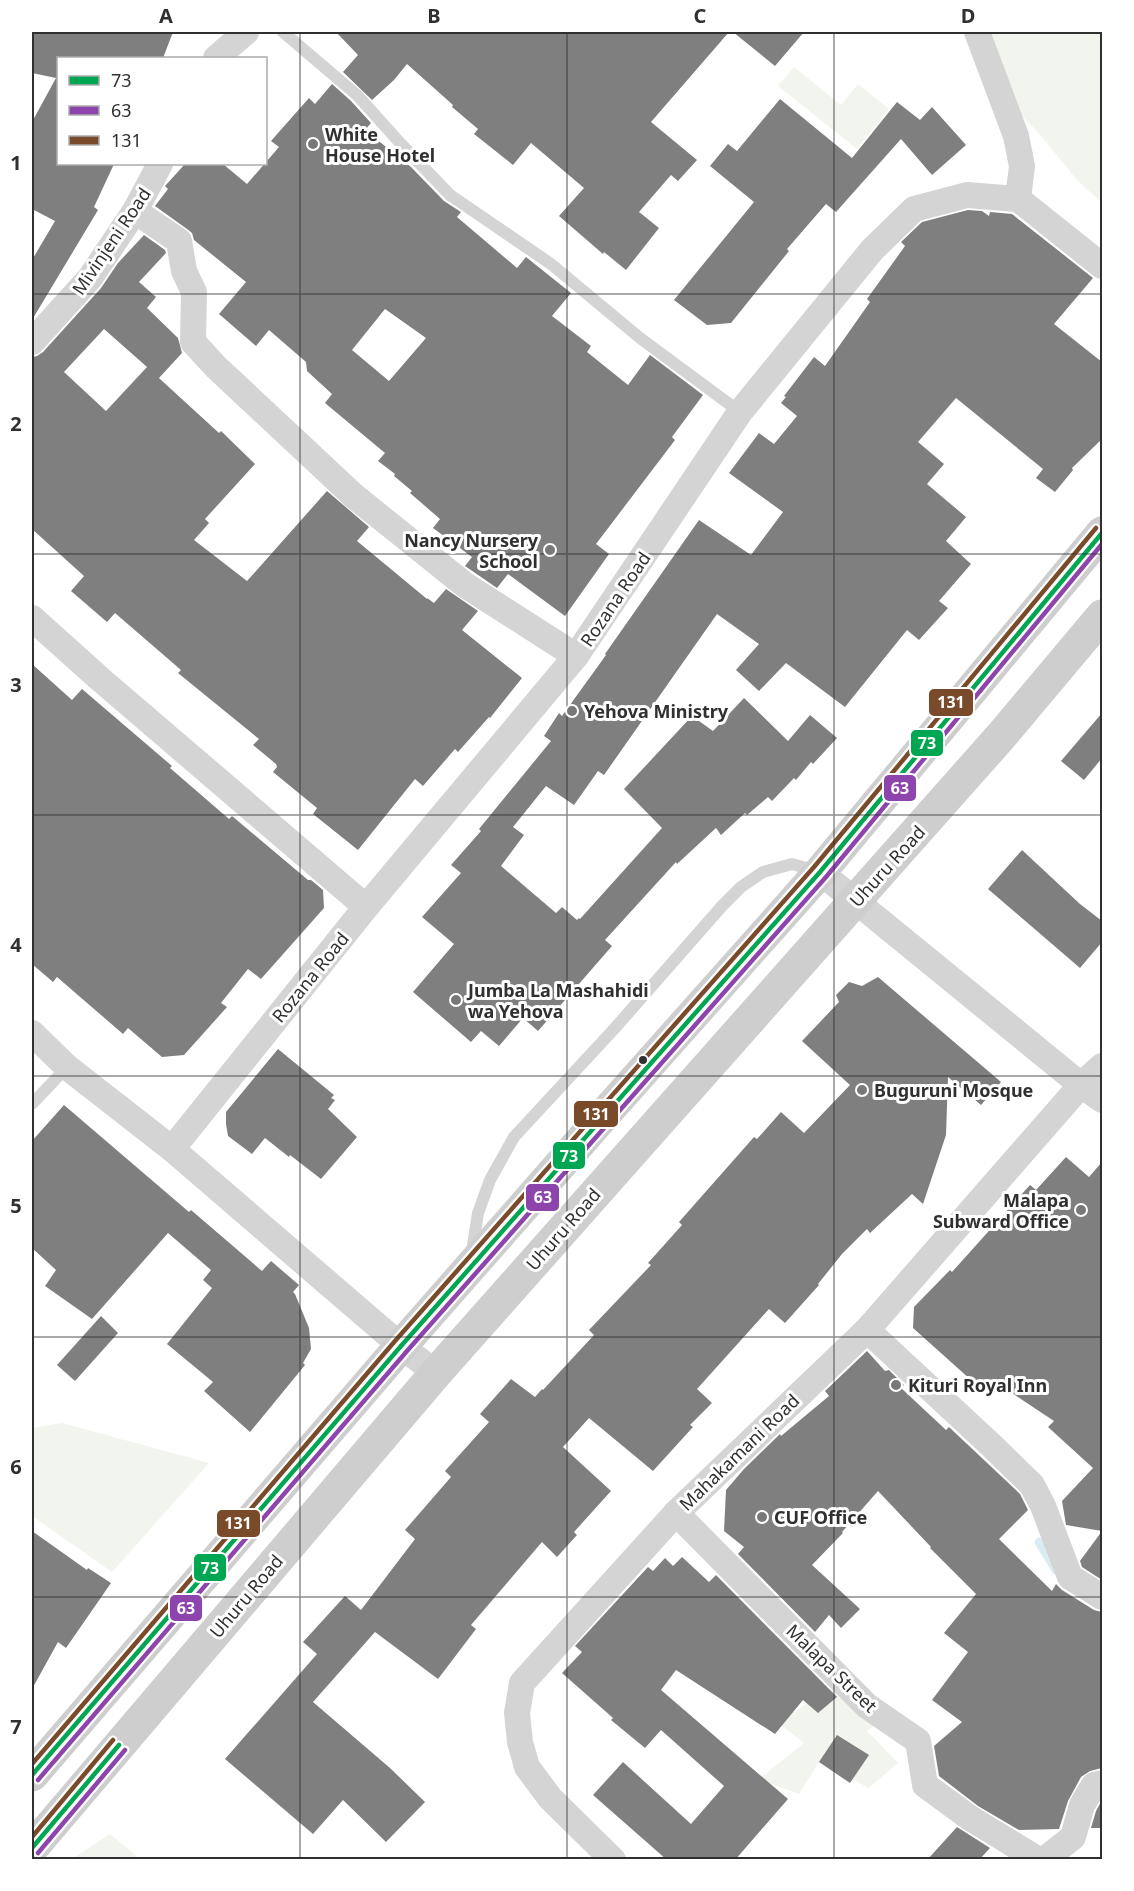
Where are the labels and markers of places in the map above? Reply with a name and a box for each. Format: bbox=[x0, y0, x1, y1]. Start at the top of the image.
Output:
place label: White House Hotel bbox=[325, 122, 435, 167]
marker: White House Hotel bbox=[306, 137, 320, 151]
place label: Nancy Nursery School bbox=[404, 528, 539, 573]
marker: Nancy Nursery School bbox=[543, 543, 557, 557]
place label: Yehova Ministry bbox=[584, 699, 729, 723]
marker: Yehova Ministry bbox=[565, 704, 579, 718]
place label: Jumba La Mashahidi wa Yehova bbox=[466, 978, 649, 1023]
marker: Jumba La Mashahidi wa Yehova bbox=[449, 993, 463, 1007]
unlabelled marker bbox=[637, 1054, 649, 1066]
place label: Buguruni Mosque bbox=[874, 1078, 1033, 1102]
marker: Buguruni Mosque bbox=[855, 1083, 869, 1097]
place label: Malapa Subward Office bbox=[933, 1188, 1069, 1233]
marker: Malapa Subward Office bbox=[1074, 1203, 1088, 1217]
place label: Kituri Royal Inn bbox=[908, 1373, 1047, 1397]
marker: Kituri Royal Inn bbox=[889, 1378, 903, 1392]
place label: CUF Office bbox=[774, 1505, 867, 1529]
marker: CUF Office bbox=[755, 1510, 769, 1524]

